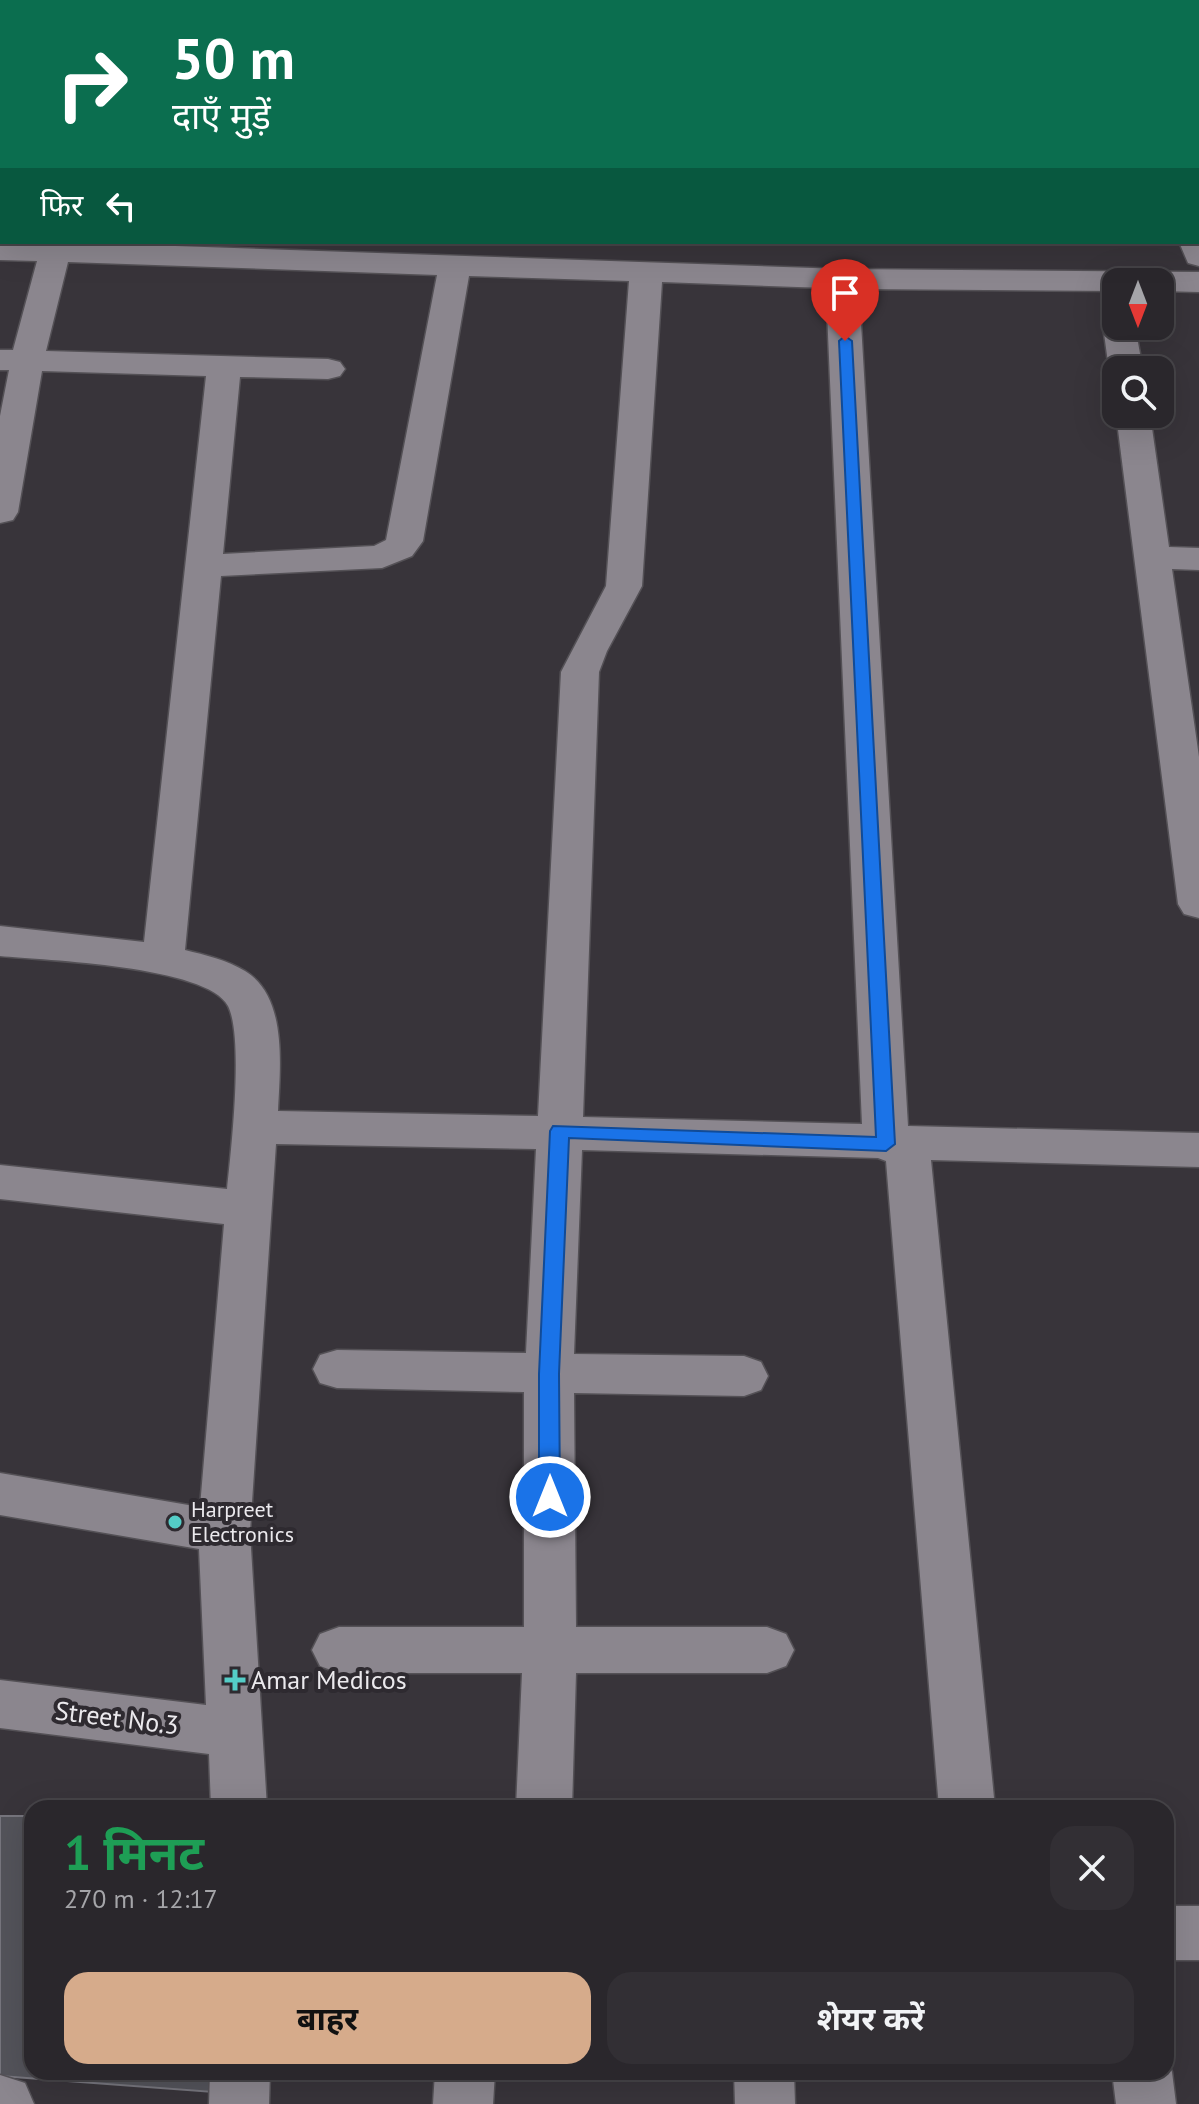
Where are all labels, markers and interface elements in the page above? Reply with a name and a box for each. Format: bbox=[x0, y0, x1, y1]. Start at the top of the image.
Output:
text: 50 m bbox=[172, 22, 295, 94]
icon: right bbox=[40, 32, 144, 136]
text: दाएँ मुड़ें bbox=[172, 92, 271, 139]
icon: left bbox=[99, 184, 143, 228]
text: फिर bbox=[40, 185, 83, 224]
pin bbox=[811, 259, 879, 341]
north arrow bbox=[1102, 268, 1174, 340]
map controls bbox=[1102, 268, 1174, 428]
icon: arrive bbox=[823, 271, 867, 315]
button: search bbox=[1102, 356, 1174, 428]
position arrow bbox=[508, 1455, 592, 1539]
place label: Harpreet Electronics bbox=[191, 1495, 294, 1548]
marker: Harpreet Electronics bbox=[166, 1513, 184, 1531]
place label: Amar Medicos bbox=[251, 1663, 407, 1696]
marker: Amar Medicos bbox=[226, 1671, 244, 1689]
street label: Street No.3 bbox=[53, 1694, 181, 1741]
text: 1 मिनट bbox=[64, 1821, 204, 1883]
button: close bbox=[1050, 1826, 1134, 1910]
text: 270 m · 12:17 bbox=[64, 1882, 218, 1915]
button: बाहर bbox=[64, 1972, 591, 2064]
button: शेयर करें bbox=[607, 1972, 1134, 2064]

